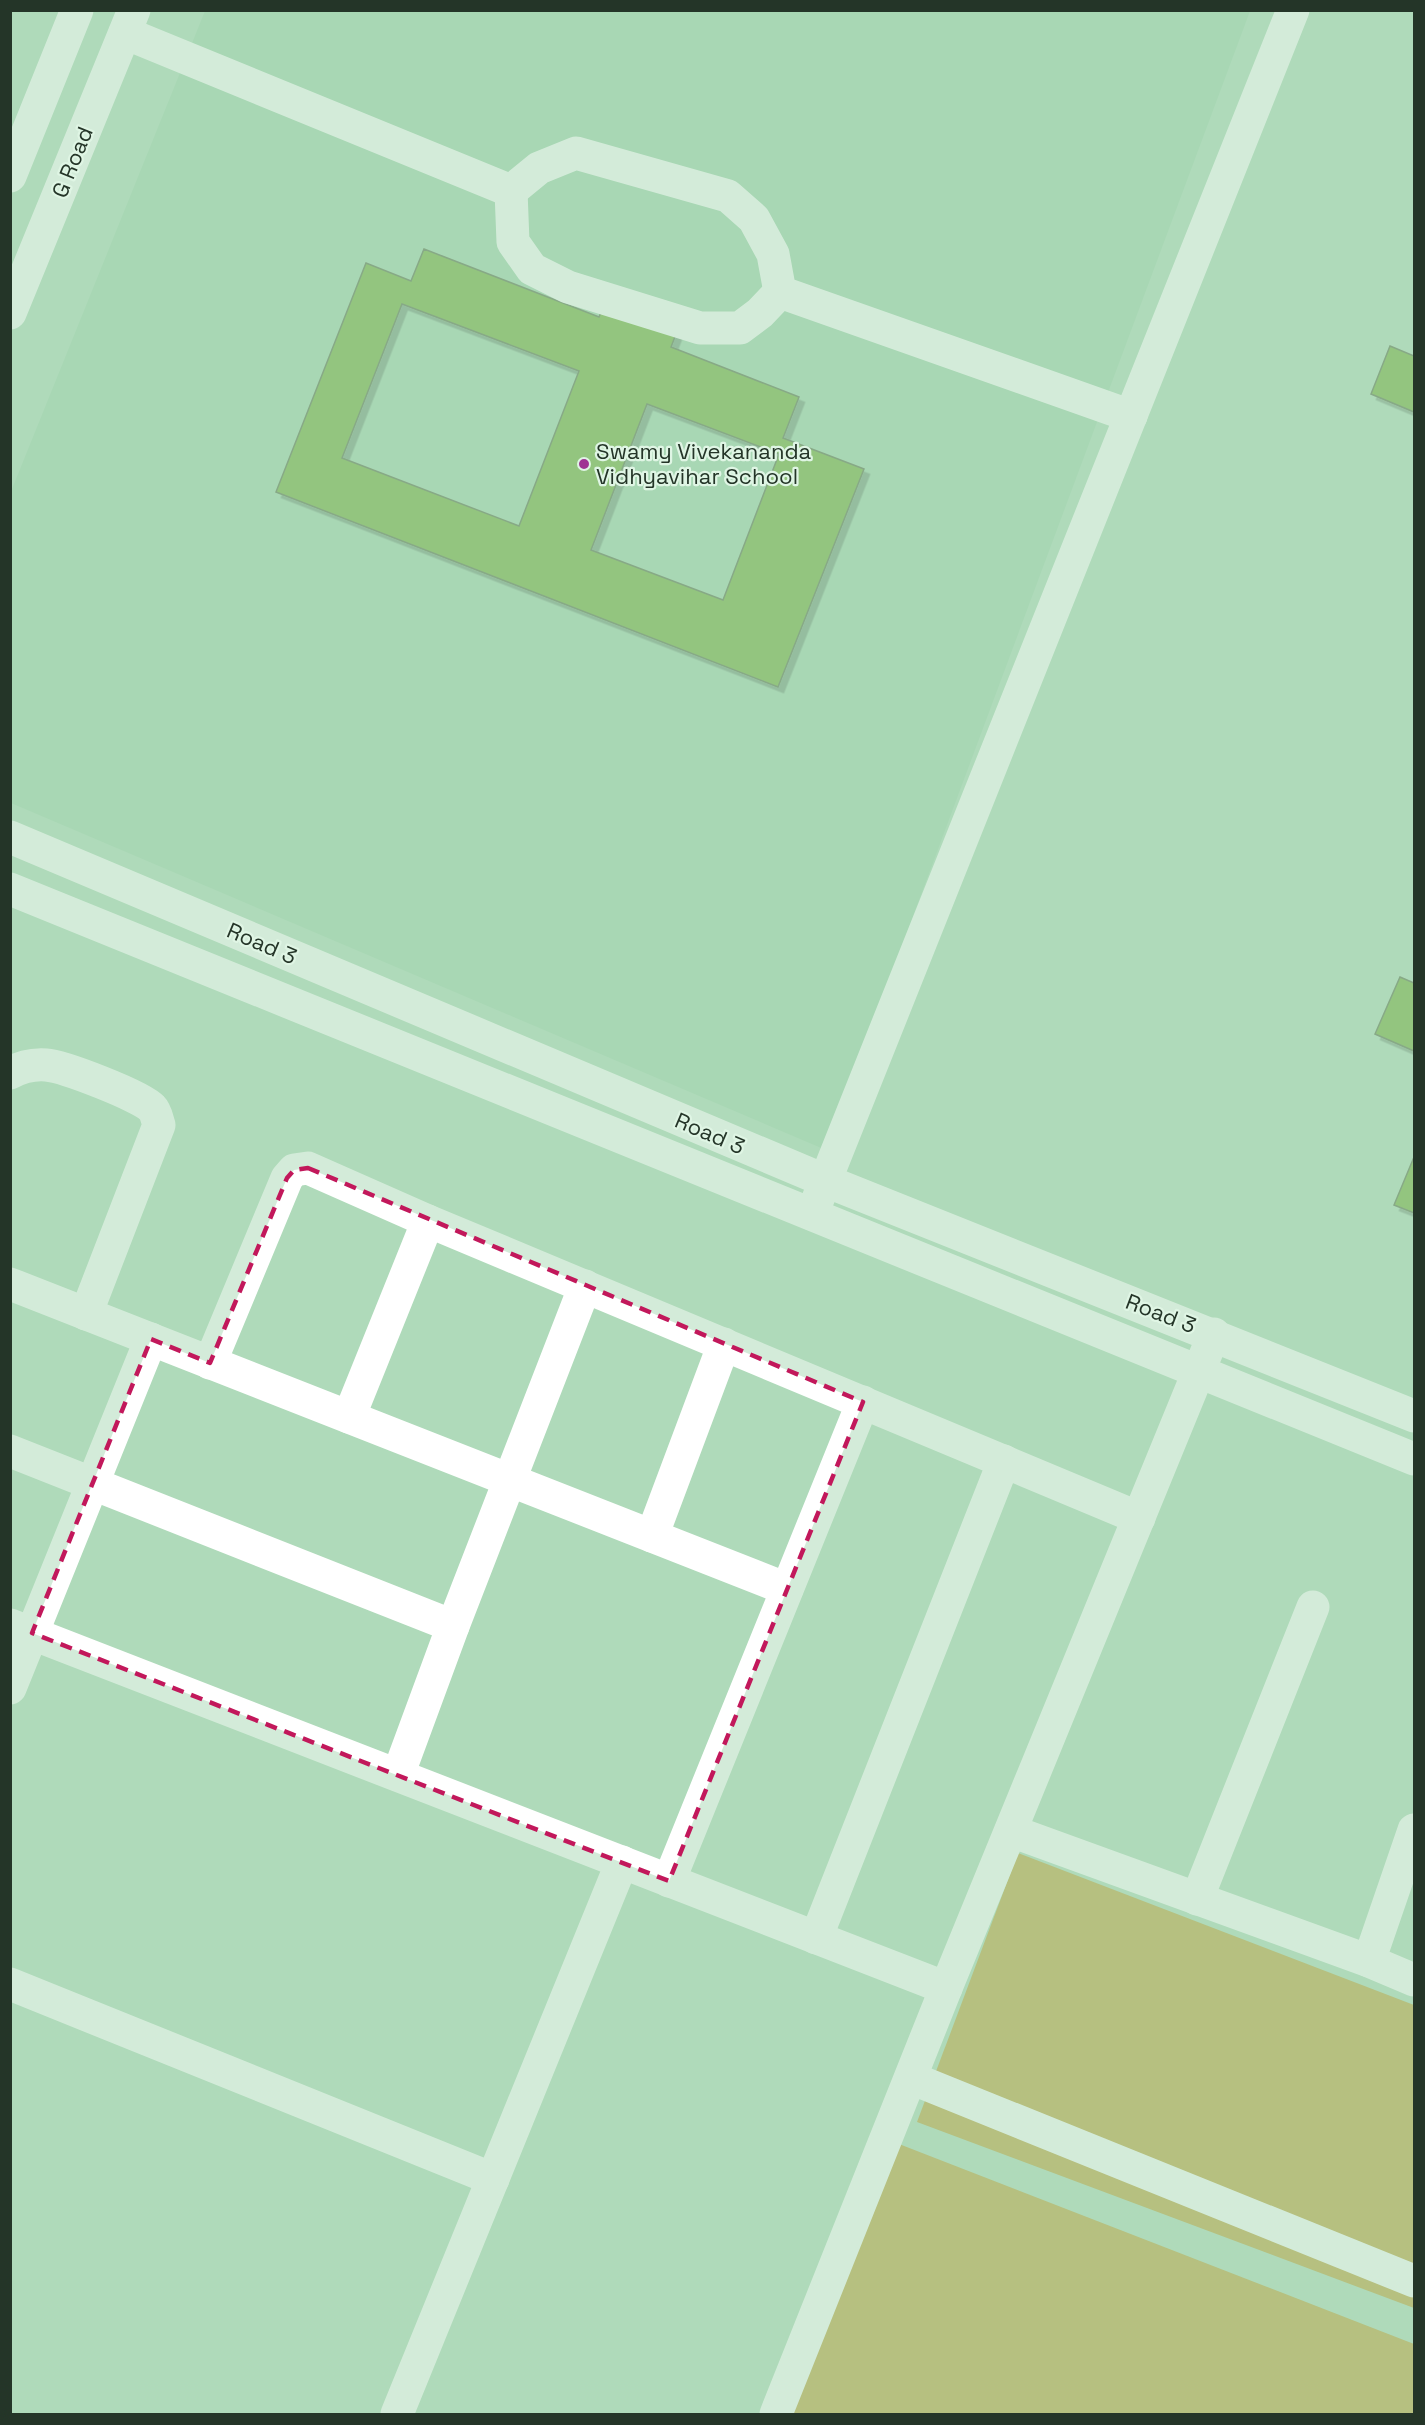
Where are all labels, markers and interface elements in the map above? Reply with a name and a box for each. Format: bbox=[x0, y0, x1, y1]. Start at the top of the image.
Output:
street label: G Road bbox=[45, 122, 99, 202]
place label: Swamy Vivekananda Vidhyavihar School bbox=[596, 437, 812, 490]
marker: Swamy Vivekananda Vidhyavihar School bbox=[577, 457, 591, 471]
street label: Road 3 bbox=[223, 916, 301, 970]
street label: Road 3 bbox=[671, 1106, 749, 1160]
street label: Road 3 bbox=[1122, 1287, 1200, 1339]

